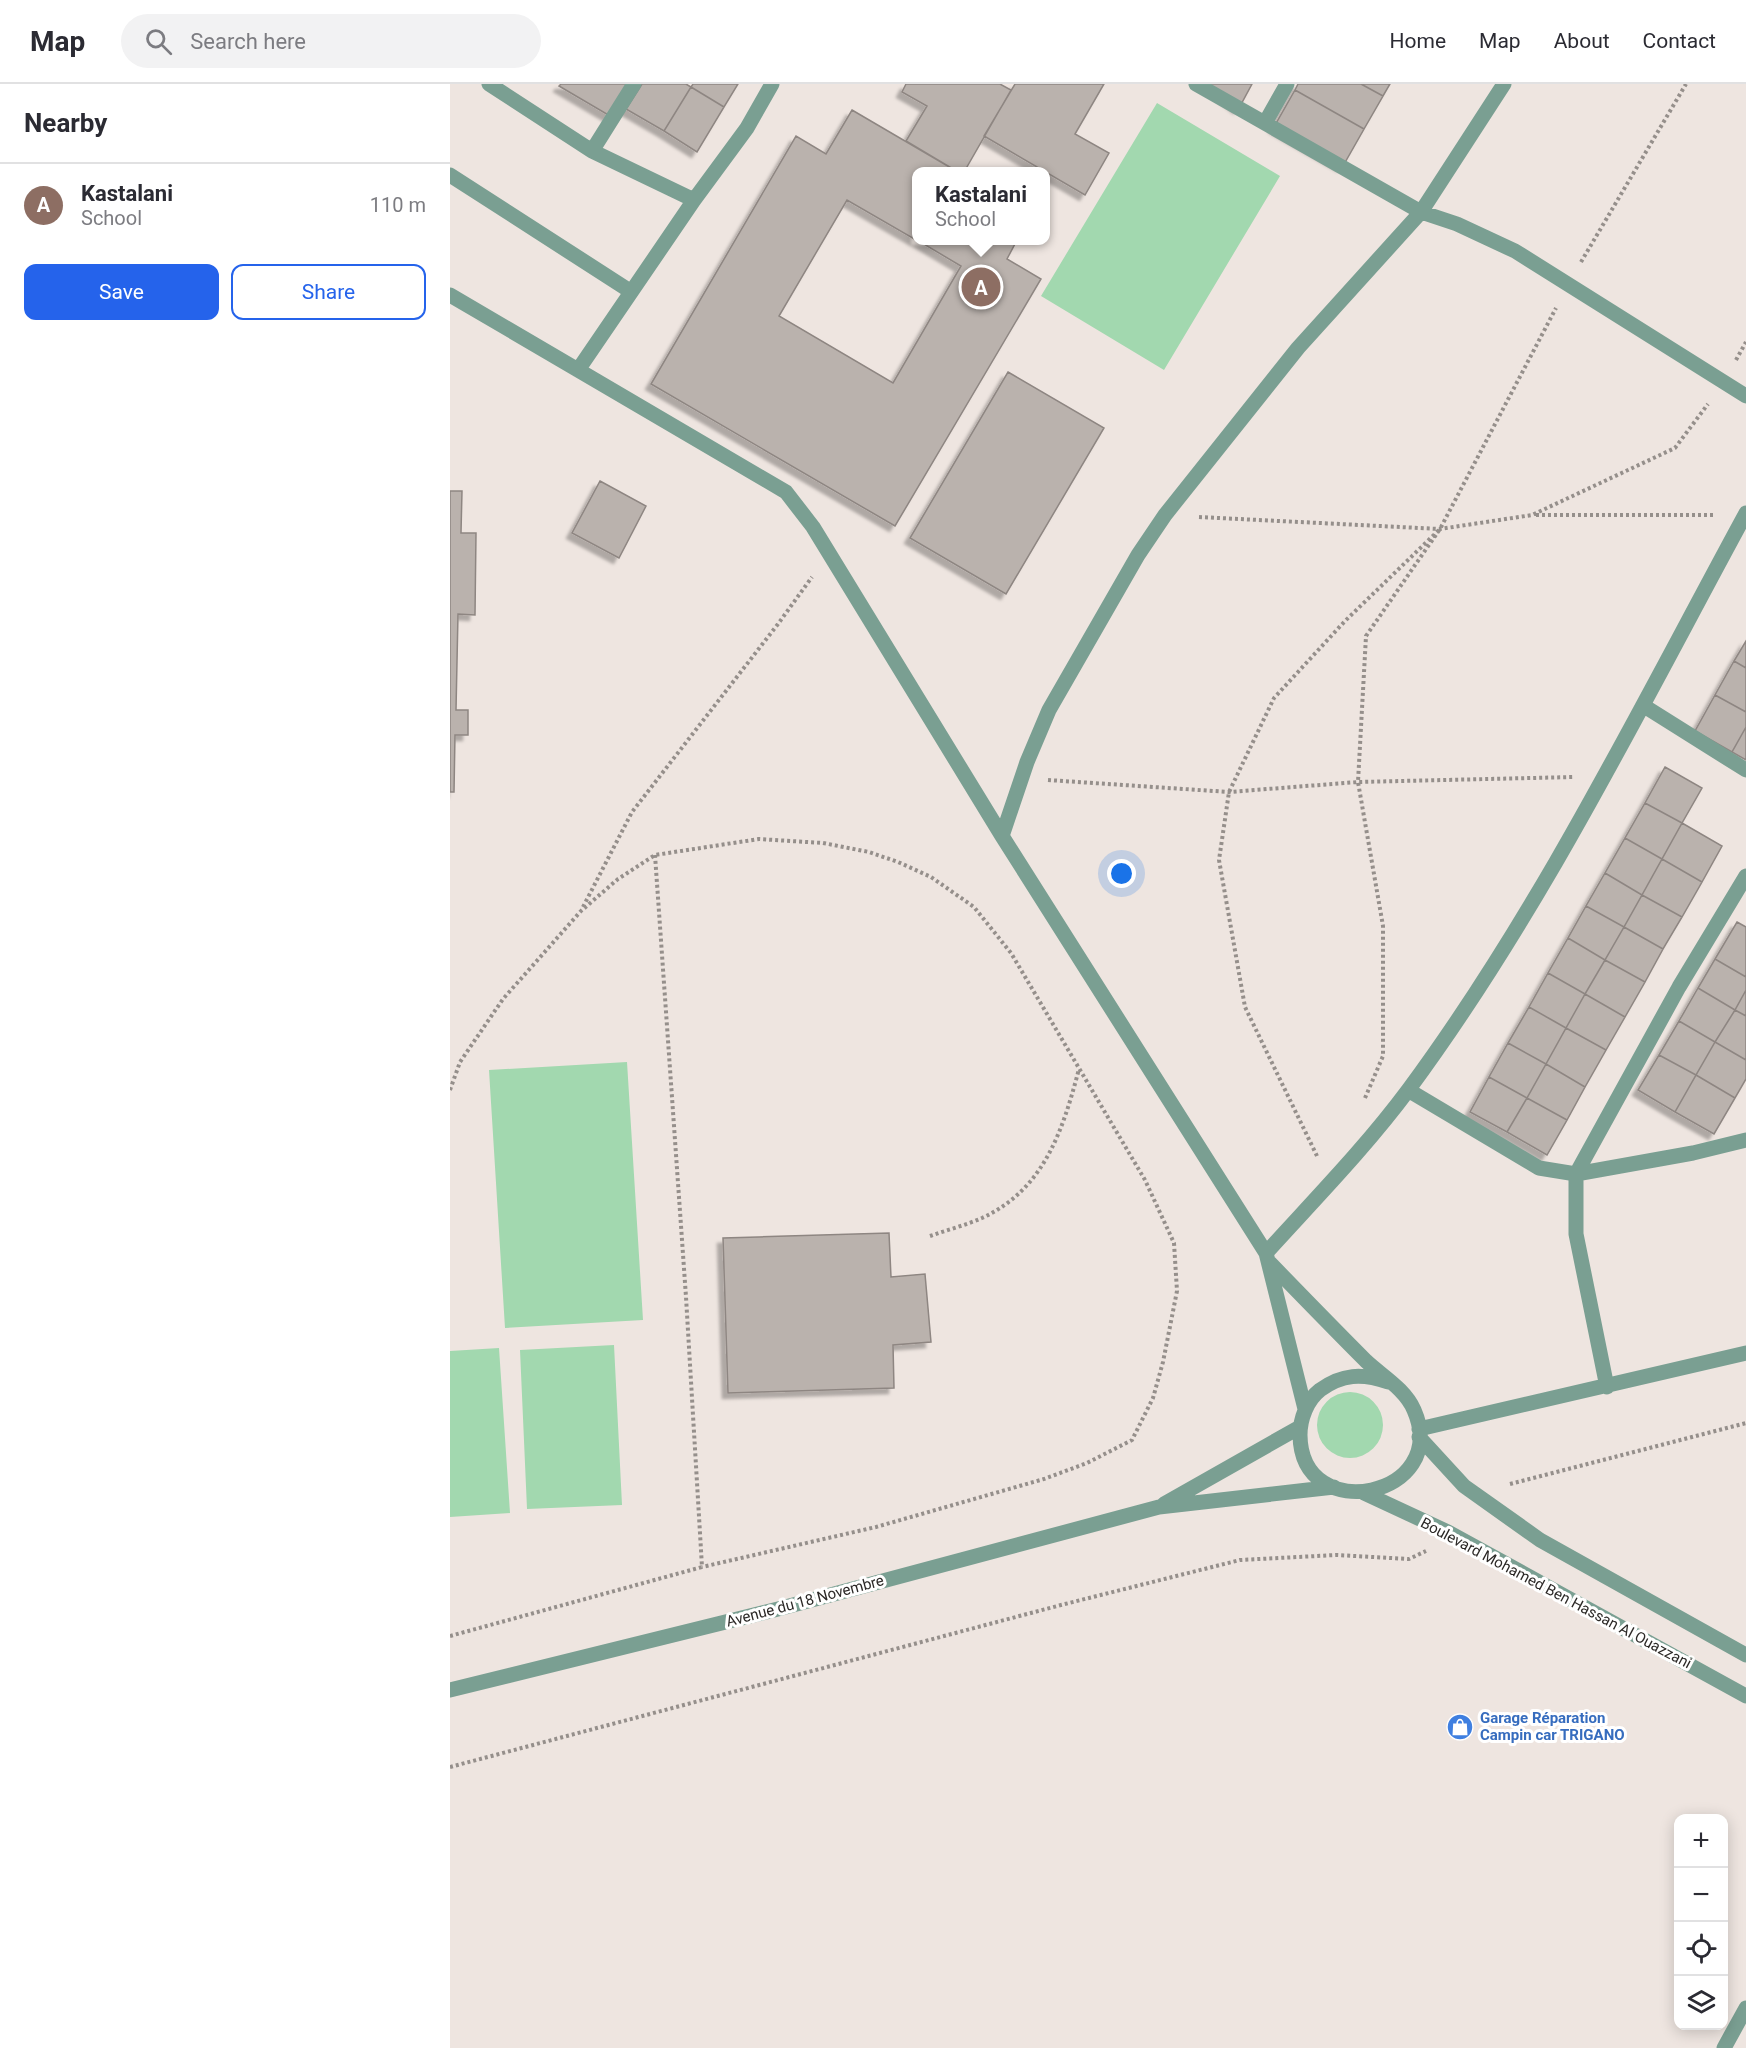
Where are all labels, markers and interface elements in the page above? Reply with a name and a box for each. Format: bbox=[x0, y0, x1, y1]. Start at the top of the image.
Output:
search box bbox=[121, 14, 541, 68]
text: Map bbox=[30, 25, 85, 58]
icon: search bbox=[142, 25, 175, 58]
text: Search here bbox=[190, 29, 306, 54]
text: Home bbox=[1390, 29, 1446, 53]
text: Map bbox=[1479, 29, 1521, 53]
text: About bbox=[1554, 29, 1610, 53]
text: Contact bbox=[1643, 29, 1716, 53]
text: Nearby bbox=[24, 108, 107, 138]
popup bbox=[912, 167, 1050, 245]
text: Kastalani bbox=[81, 181, 173, 206]
text: Kastalani bbox=[935, 182, 1027, 207]
text: A bbox=[37, 193, 50, 217]
text: 110 m bbox=[370, 193, 426, 217]
text: School bbox=[81, 206, 142, 230]
text: School bbox=[935, 207, 996, 231]
button: Save bbox=[24, 264, 219, 320]
button: Share bbox=[231, 264, 426, 320]
pin: A bbox=[962, 264, 1000, 310]
your location bbox=[1107, 859, 1136, 888]
street label: Boulevard Mohamed Ben Hassan Al Ouazzani bbox=[1417, 1514, 1695, 1672]
street label: Avenue du 18 Novembre bbox=[724, 1571, 886, 1631]
place label: Garage Réparation Campin car TRIGANO bbox=[1480, 1709, 1625, 1744]
shop icon: Garage Réparation Campin car TRIGANO bbox=[1445, 1712, 1475, 1742]
map controls bbox=[1674, 1814, 1728, 2030]
button: + bbox=[1674, 1814, 1728, 1868]
button: − bbox=[1674, 1868, 1728, 1922]
button: locate bbox=[1674, 1922, 1728, 1976]
button: layers bbox=[1674, 1976, 1728, 2030]

